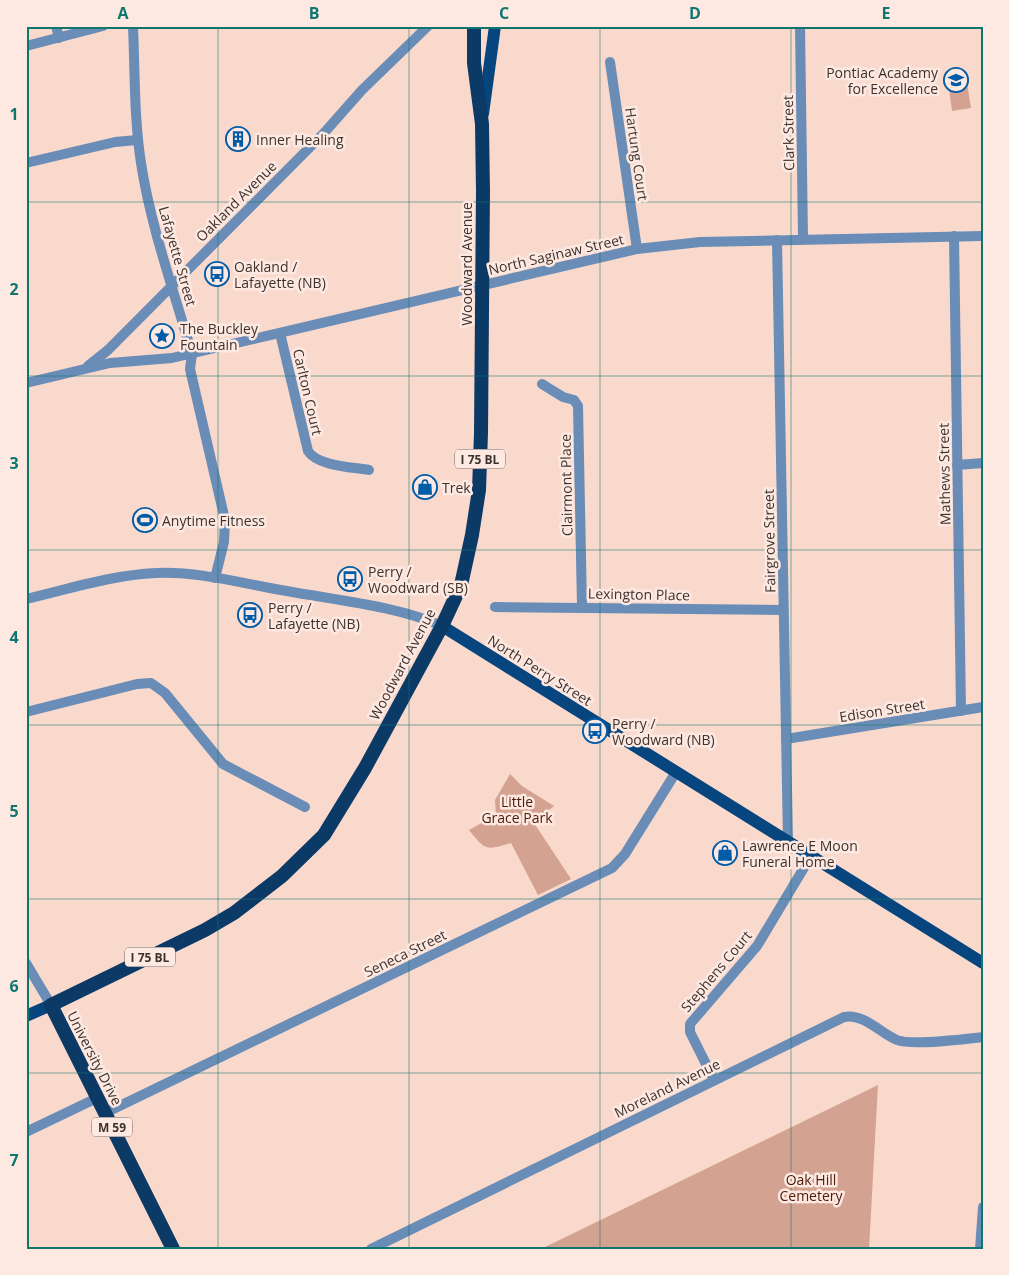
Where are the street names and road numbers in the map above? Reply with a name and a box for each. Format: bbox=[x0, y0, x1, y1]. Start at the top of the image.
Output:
street label: Clark Street bbox=[778, 95, 798, 171]
street label: Hartung Court bbox=[621, 106, 653, 202]
street label: Oakland Avenue bbox=[191, 156, 281, 246]
street label: Woodward Avenue bbox=[457, 202, 476, 326]
street label: Lafayette Street bbox=[155, 204, 201, 308]
street label: North Saginaw Street bbox=[486, 229, 626, 279]
street label: Carlton Court bbox=[289, 347, 327, 437]
street label: Mathews Street bbox=[934, 423, 954, 525]
street label: Clairmont Place bbox=[556, 434, 576, 536]
road number: I 75 BL bbox=[455, 449, 505, 468]
street label: Fairgrove Street bbox=[759, 489, 779, 593]
street label: Lexington Place bbox=[588, 584, 690, 604]
street label: Woodward Avenue bbox=[365, 605, 439, 723]
street label: North Perry Street bbox=[484, 630, 596, 710]
street label: Edison Street bbox=[838, 694, 926, 726]
street label: Seneca Street bbox=[361, 925, 449, 981]
street label: Stephens Court bbox=[676, 926, 756, 1016]
road number: I 75 BL bbox=[125, 948, 175, 966]
street label: University Drive bbox=[63, 1008, 127, 1108]
street label: Moreland Avenue bbox=[611, 1054, 723, 1122]
road number: M 59 bbox=[92, 1118, 132, 1136]

